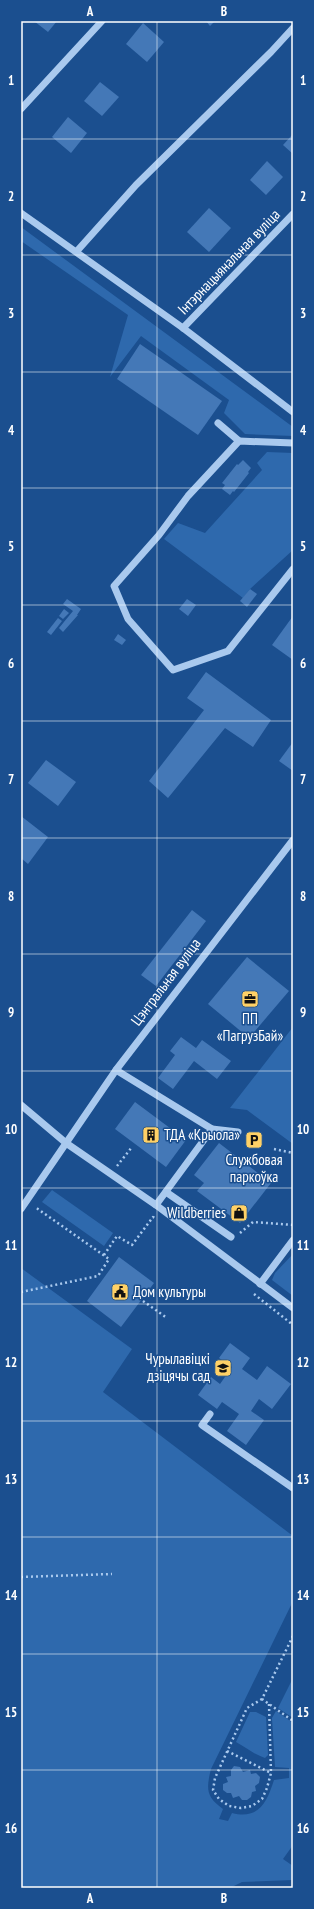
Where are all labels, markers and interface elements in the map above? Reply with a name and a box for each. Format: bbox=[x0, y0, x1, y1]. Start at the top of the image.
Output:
text: A bbox=[86, 3, 94, 20]
text: B bbox=[221, 3, 227, 20]
text: 1 bbox=[8, 72, 14, 89]
text: 1 bbox=[300, 72, 306, 89]
text: 2 bbox=[8, 188, 14, 205]
text: 2 bbox=[300, 188, 306, 205]
street label: Інтэрнацыянальная вуліца bbox=[173, 205, 284, 318]
text: 3 bbox=[8, 305, 14, 322]
text: 3 bbox=[300, 305, 306, 322]
text: 4 bbox=[8, 422, 15, 439]
text: 4 bbox=[300, 422, 307, 439]
text: 5 bbox=[8, 538, 14, 555]
text: 5 bbox=[300, 538, 306, 555]
text: 6 bbox=[8, 655, 14, 672]
text: 6 bbox=[300, 655, 306, 672]
text: 7 bbox=[8, 771, 14, 788]
text: 7 bbox=[300, 771, 306, 788]
text: 8 bbox=[8, 888, 14, 905]
text: 8 bbox=[300, 888, 306, 905]
street label: Цэнтральная вуліца bbox=[127, 934, 205, 1029]
office icon: ПП «ПагрузБай» bbox=[240, 989, 260, 1009]
text: 9 bbox=[8, 1004, 14, 1021]
text: 9 bbox=[300, 1004, 306, 1021]
place label: ПП «ПагрузБай» bbox=[217, 1009, 283, 1045]
text: 10 bbox=[5, 1121, 17, 1138]
text: 10 bbox=[297, 1121, 309, 1138]
building icon: ТДА «Крыола» bbox=[141, 1125, 161, 1145]
place label: ТДА «Крыола» bbox=[164, 1125, 240, 1144]
parking icon: Службовая паркоўка bbox=[244, 1130, 264, 1150]
place label: Службовая паркоўка bbox=[226, 1150, 283, 1186]
place label: Wildberries bbox=[167, 1203, 226, 1222]
shop icon: Wildberries bbox=[229, 1203, 249, 1223]
text: 11 bbox=[5, 1237, 17, 1254]
text: 11 bbox=[297, 1237, 309, 1254]
public building icon: Дом культуры bbox=[110, 1282, 130, 1302]
place label: Дом культуры bbox=[133, 1282, 206, 1301]
place label: Чурылавіцкі дзіцячы сад bbox=[145, 1349, 210, 1385]
text: 12 bbox=[5, 1354, 17, 1371]
text: 12 bbox=[297, 1354, 309, 1371]
school or university icon: Чурылавіцкі дзіцячы сад bbox=[213, 1358, 233, 1378]
text: 13 bbox=[5, 1471, 17, 1488]
text: 13 bbox=[297, 1471, 309, 1488]
text: 14 bbox=[5, 1587, 18, 1604]
text: 14 bbox=[297, 1587, 310, 1604]
text: 15 bbox=[5, 1704, 17, 1721]
text: 15 bbox=[297, 1704, 309, 1721]
text: 16 bbox=[5, 1820, 17, 1837]
text: 16 bbox=[297, 1820, 309, 1837]
text: A bbox=[86, 1890, 94, 1907]
text: B bbox=[221, 1890, 227, 1907]

